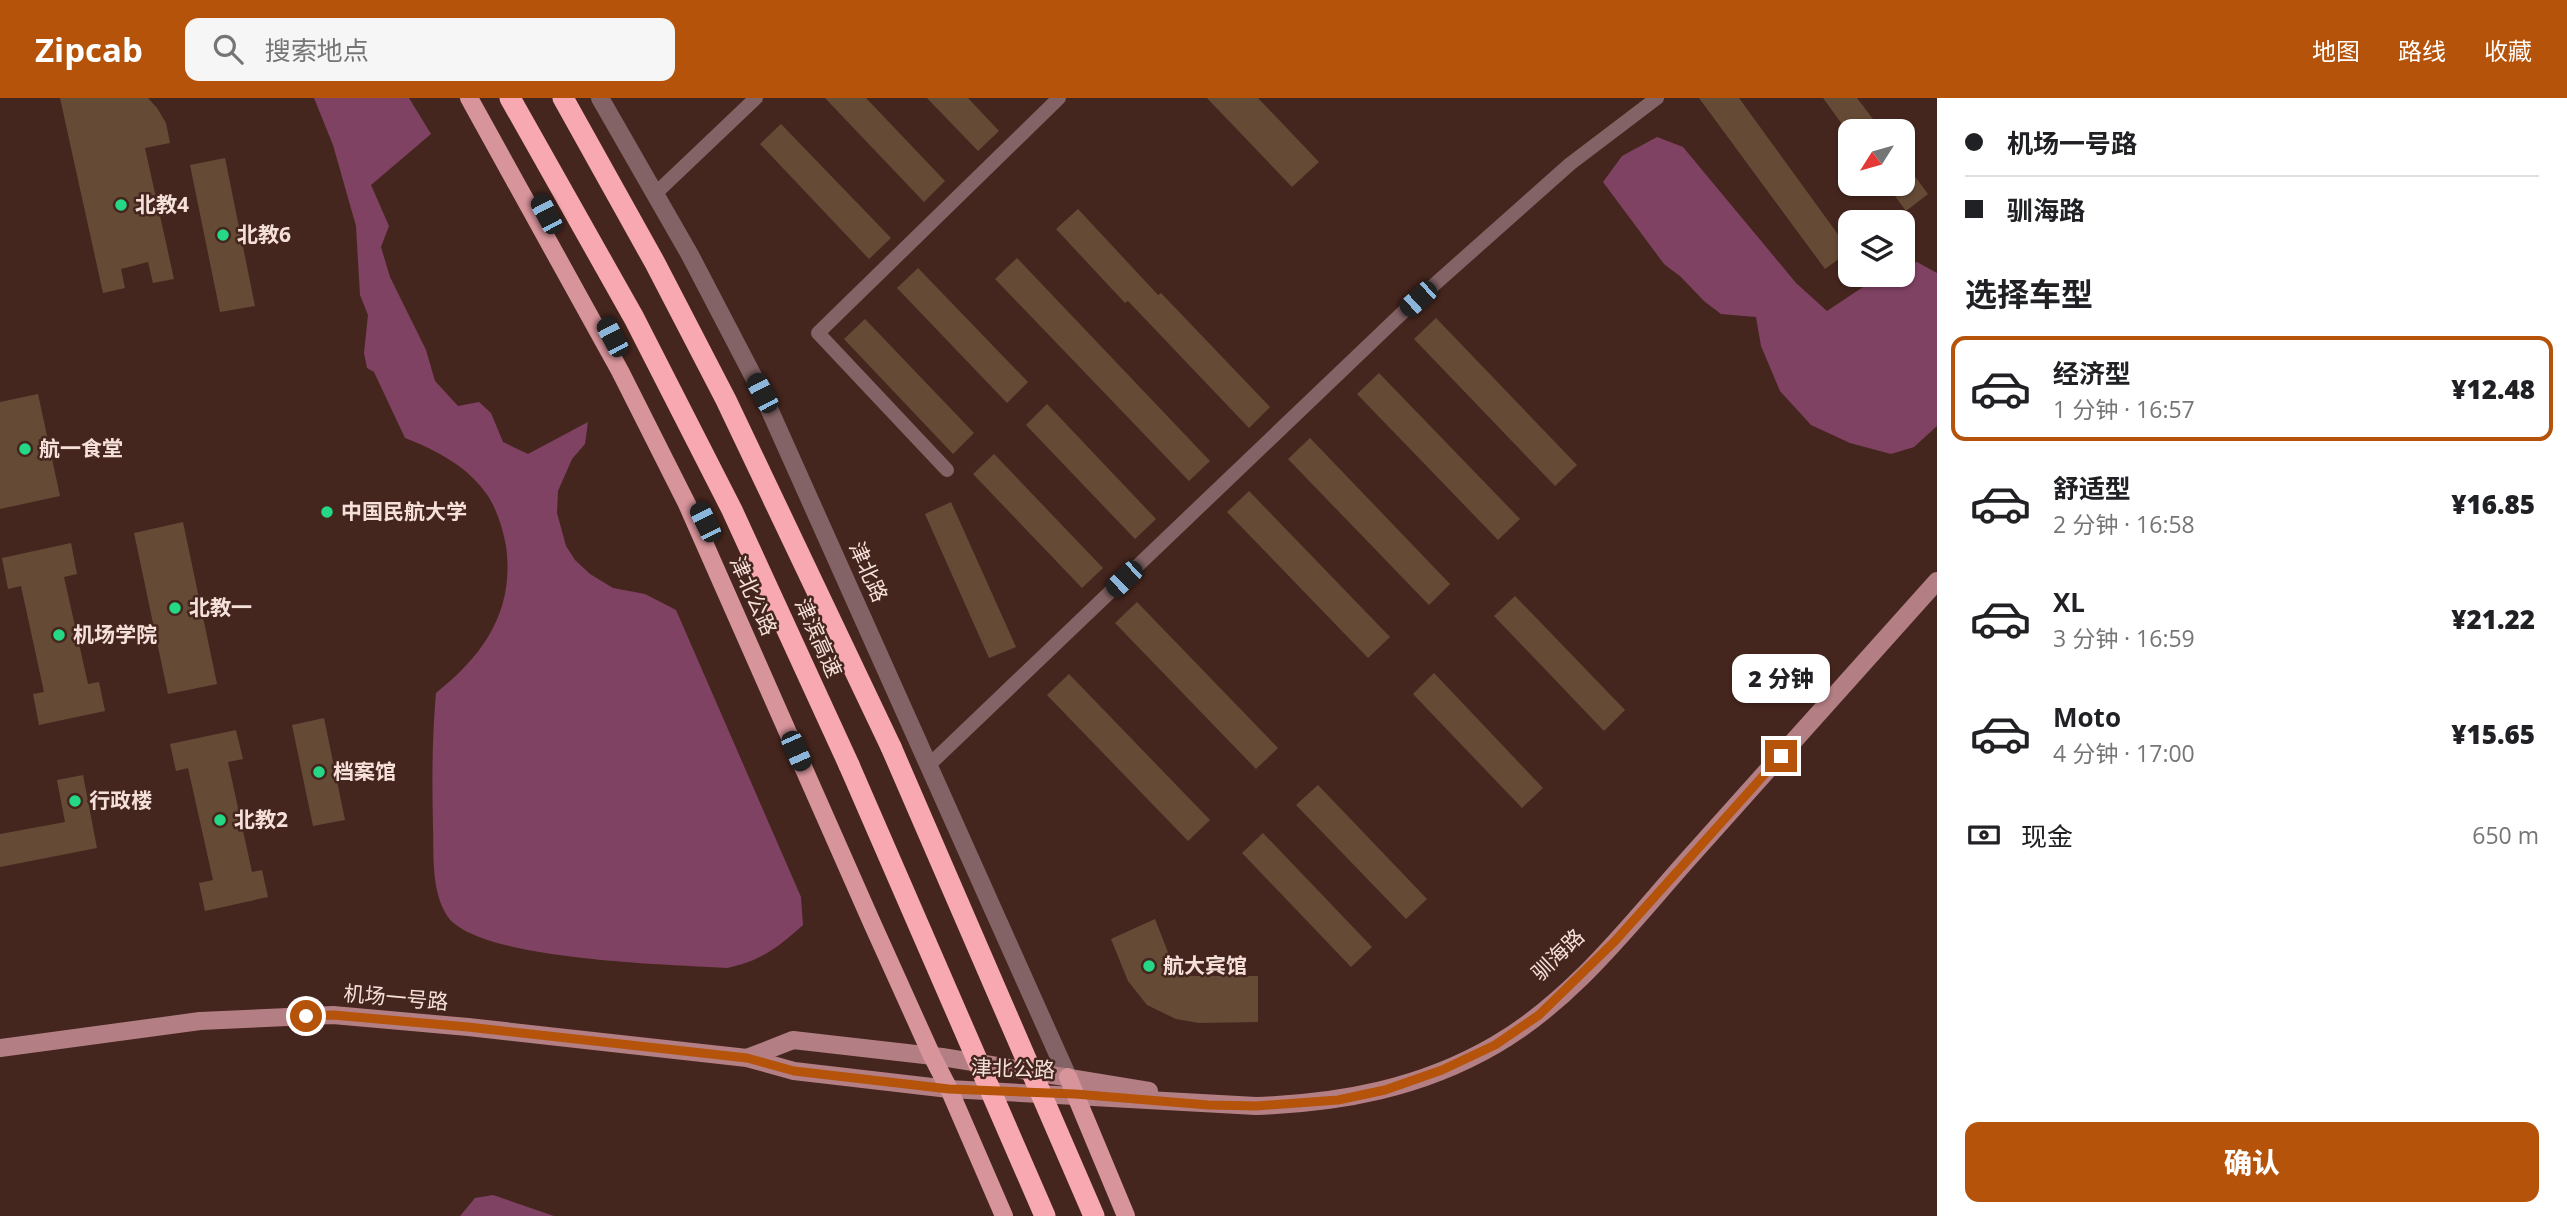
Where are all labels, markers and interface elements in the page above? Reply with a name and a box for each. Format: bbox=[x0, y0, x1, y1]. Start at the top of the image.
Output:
search box bbox=[185, 18, 675, 81]
text: Zipcab bbox=[35, 27, 143, 72]
icon: search bbox=[209, 30, 247, 68]
text: 搜索地点 bbox=[265, 32, 369, 68]
text: 地图 bbox=[2312, 34, 2360, 67]
text: 路线 bbox=[2398, 34, 2446, 67]
text: 收藏 bbox=[2484, 34, 2532, 67]
north arrow bbox=[1838, 119, 1914, 196]
map controls bbox=[1838, 119, 1915, 287]
text: 机场一号路 bbox=[2007, 125, 2137, 161]
place label: 北教4 bbox=[135, 190, 189, 218]
car bbox=[527, 191, 566, 237]
text: 驯海路 bbox=[2007, 192, 2085, 228]
marker: 北教4 bbox=[113, 197, 129, 213]
button: layers bbox=[1838, 210, 1915, 287]
place label: 北教6 bbox=[237, 220, 291, 248]
marker: 北教6 bbox=[215, 227, 231, 243]
text: 选择车型 bbox=[1965, 272, 2093, 315]
car bbox=[1396, 277, 1441, 321]
car bbox=[593, 314, 632, 360]
text: 经济型 bbox=[2053, 355, 2131, 391]
icon: car bbox=[1969, 357, 2032, 420]
car bbox=[743, 370, 782, 416]
text: ¥12.48 bbox=[2451, 371, 2535, 407]
text: 1 分钟 · 16:57 bbox=[2053, 393, 2195, 425]
place label: 航一食堂 bbox=[39, 434, 123, 462]
marker: 航一食堂 bbox=[17, 441, 33, 457]
text: 舒适型 bbox=[2053, 470, 2131, 506]
icon: car bbox=[1969, 472, 2032, 535]
text: ¥16.85 bbox=[2451, 486, 2535, 522]
place label: 中国民航大学 bbox=[341, 497, 467, 525]
car bbox=[687, 499, 724, 545]
marker: 中国民航大学 bbox=[319, 504, 335, 520]
text: 2 分钟 · 16:58 bbox=[2053, 508, 2195, 540]
street label: 津北路 bbox=[843, 537, 895, 606]
street label: 津北公路 bbox=[724, 552, 784, 640]
car bbox=[1102, 557, 1147, 601]
text: XL bbox=[2053, 584, 2085, 620]
icon: car bbox=[1969, 587, 2032, 650]
place label: 北教一 bbox=[189, 593, 252, 621]
street label: 津滨高速 bbox=[789, 594, 849, 682]
marker: 北教一 bbox=[167, 600, 183, 616]
text: ¥21.22 bbox=[2451, 601, 2535, 637]
place label: 机场学院 bbox=[73, 620, 157, 648]
text: 3 分钟 · 16:59 bbox=[2053, 622, 2195, 654]
marker: 机场学院 bbox=[51, 627, 67, 643]
callout: 2 分钟 bbox=[1732, 654, 1830, 704]
text: 2 分钟 bbox=[1748, 662, 1814, 694]
text: Moto bbox=[2053, 699, 2121, 735]
icon: car bbox=[1969, 702, 2032, 765]
text: ¥15.65 bbox=[2451, 716, 2535, 752]
car bbox=[778, 728, 815, 774]
text: 4 分钟 · 17:00 bbox=[2053, 737, 2195, 769]
route end bbox=[1765, 740, 1797, 772]
place label: 档案馆 bbox=[333, 757, 396, 785]
marker: 档案馆 bbox=[311, 764, 327, 780]
place label: 行政楼 bbox=[89, 786, 152, 814]
marker: 行政楼 bbox=[67, 793, 83, 809]
place label: 北教2 bbox=[234, 805, 288, 833]
marker: 北教2 bbox=[212, 812, 228, 828]
icon: cash bbox=[1965, 816, 2003, 854]
text: 现金 bbox=[2021, 818, 2073, 854]
text: 650 m bbox=[2472, 819, 2539, 851]
street label: 驯海路 bbox=[1525, 922, 1590, 986]
place label: 航大宾馆 bbox=[1163, 951, 1247, 979]
marker: 航大宾馆 bbox=[1141, 958, 1157, 974]
street label: 机场一号路 bbox=[343, 978, 450, 1016]
route start bbox=[290, 1000, 322, 1032]
street label: 津北公路 bbox=[971, 1053, 1055, 1083]
button: 确认 bbox=[1965, 1122, 2539, 1202]

